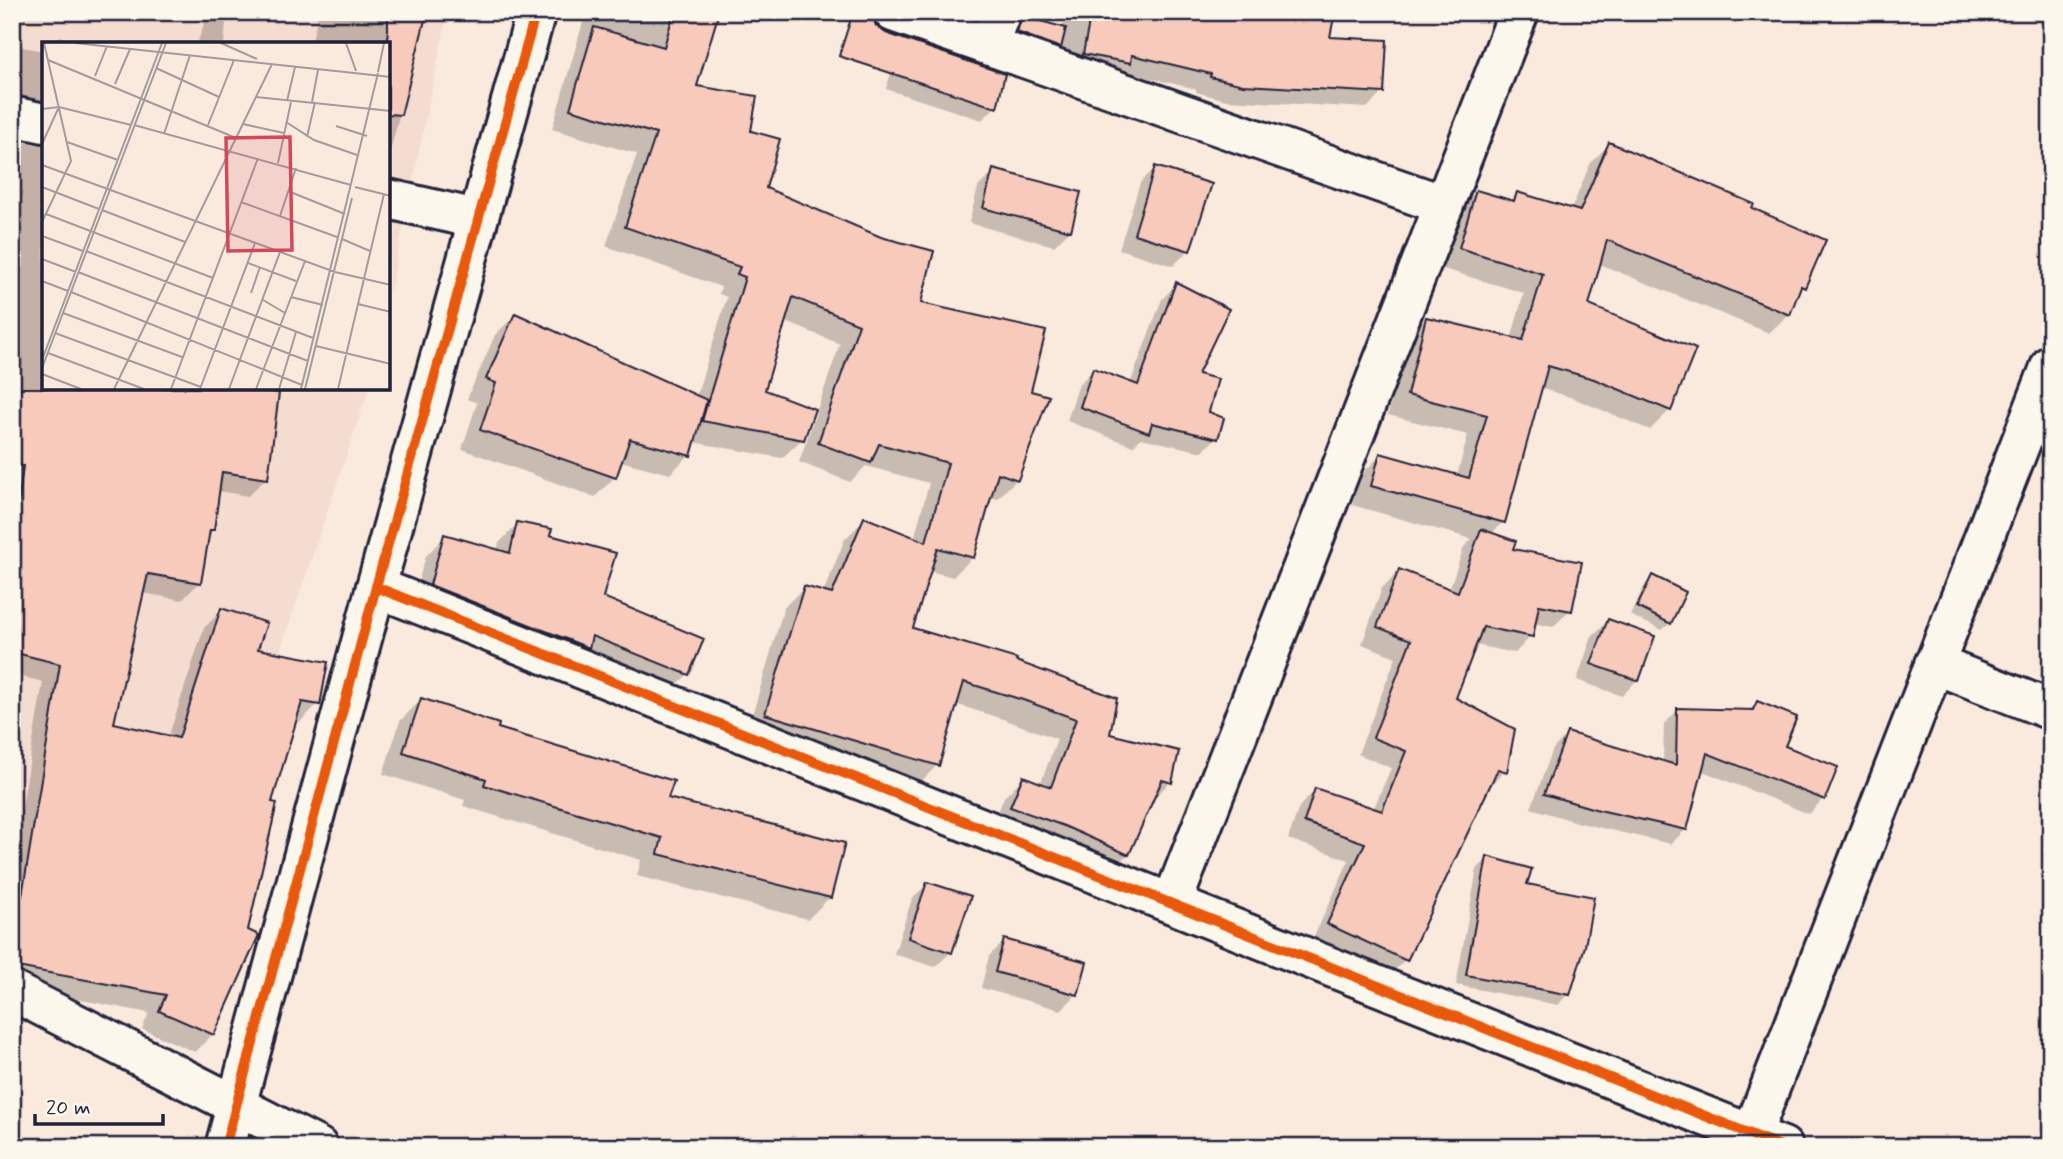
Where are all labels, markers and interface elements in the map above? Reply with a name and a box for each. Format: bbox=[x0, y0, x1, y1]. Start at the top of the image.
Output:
inset map bbox=[42, 42, 390, 390]
scale bar bbox=[35, 1082, 163, 1126]
text: 20 m bbox=[46, 1094, 91, 1122]

